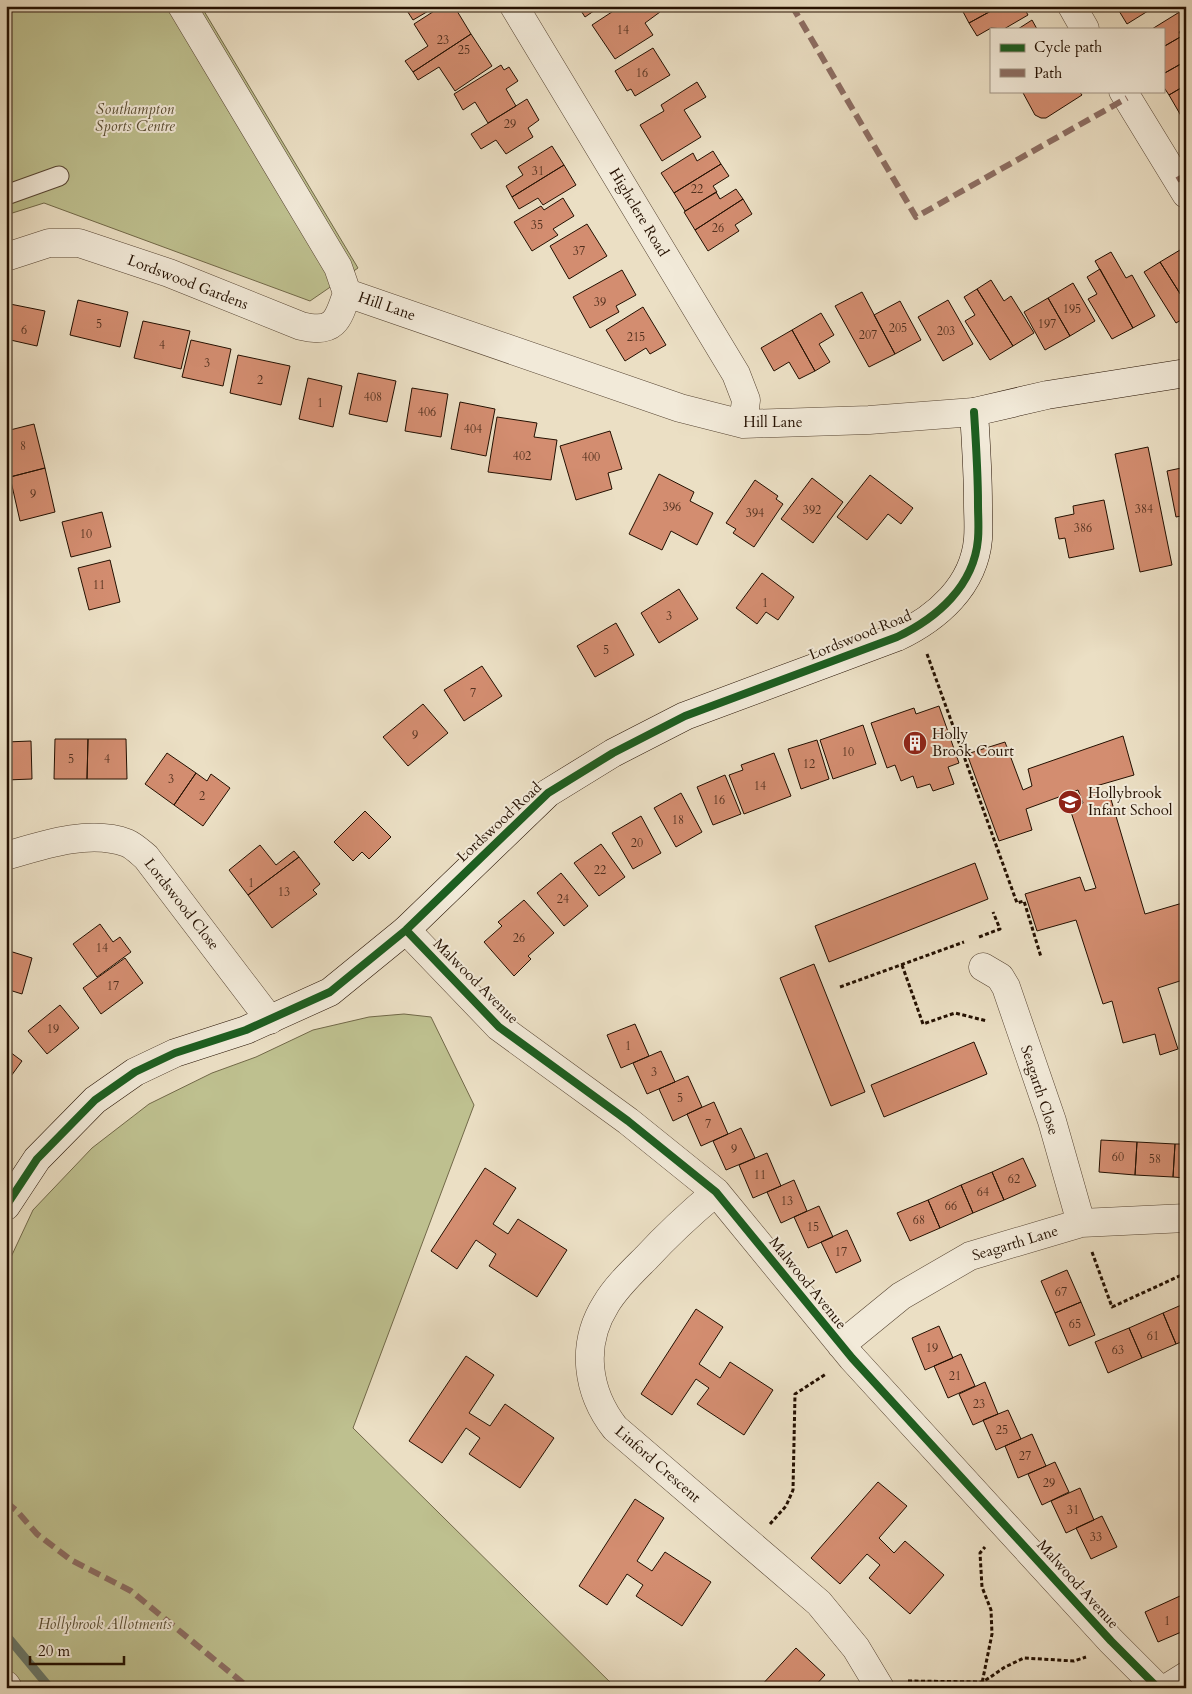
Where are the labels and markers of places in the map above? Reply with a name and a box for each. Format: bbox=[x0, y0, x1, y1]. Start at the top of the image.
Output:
place label: Holly Brook Court bbox=[932, 724, 1014, 761]
building icon: Holly Brook Court bbox=[902, 730, 928, 756]
place label: Hollybrook Infant School bbox=[1088, 783, 1173, 820]
school or university icon: Hollybrook Infant School bbox=[1057, 789, 1083, 815]

